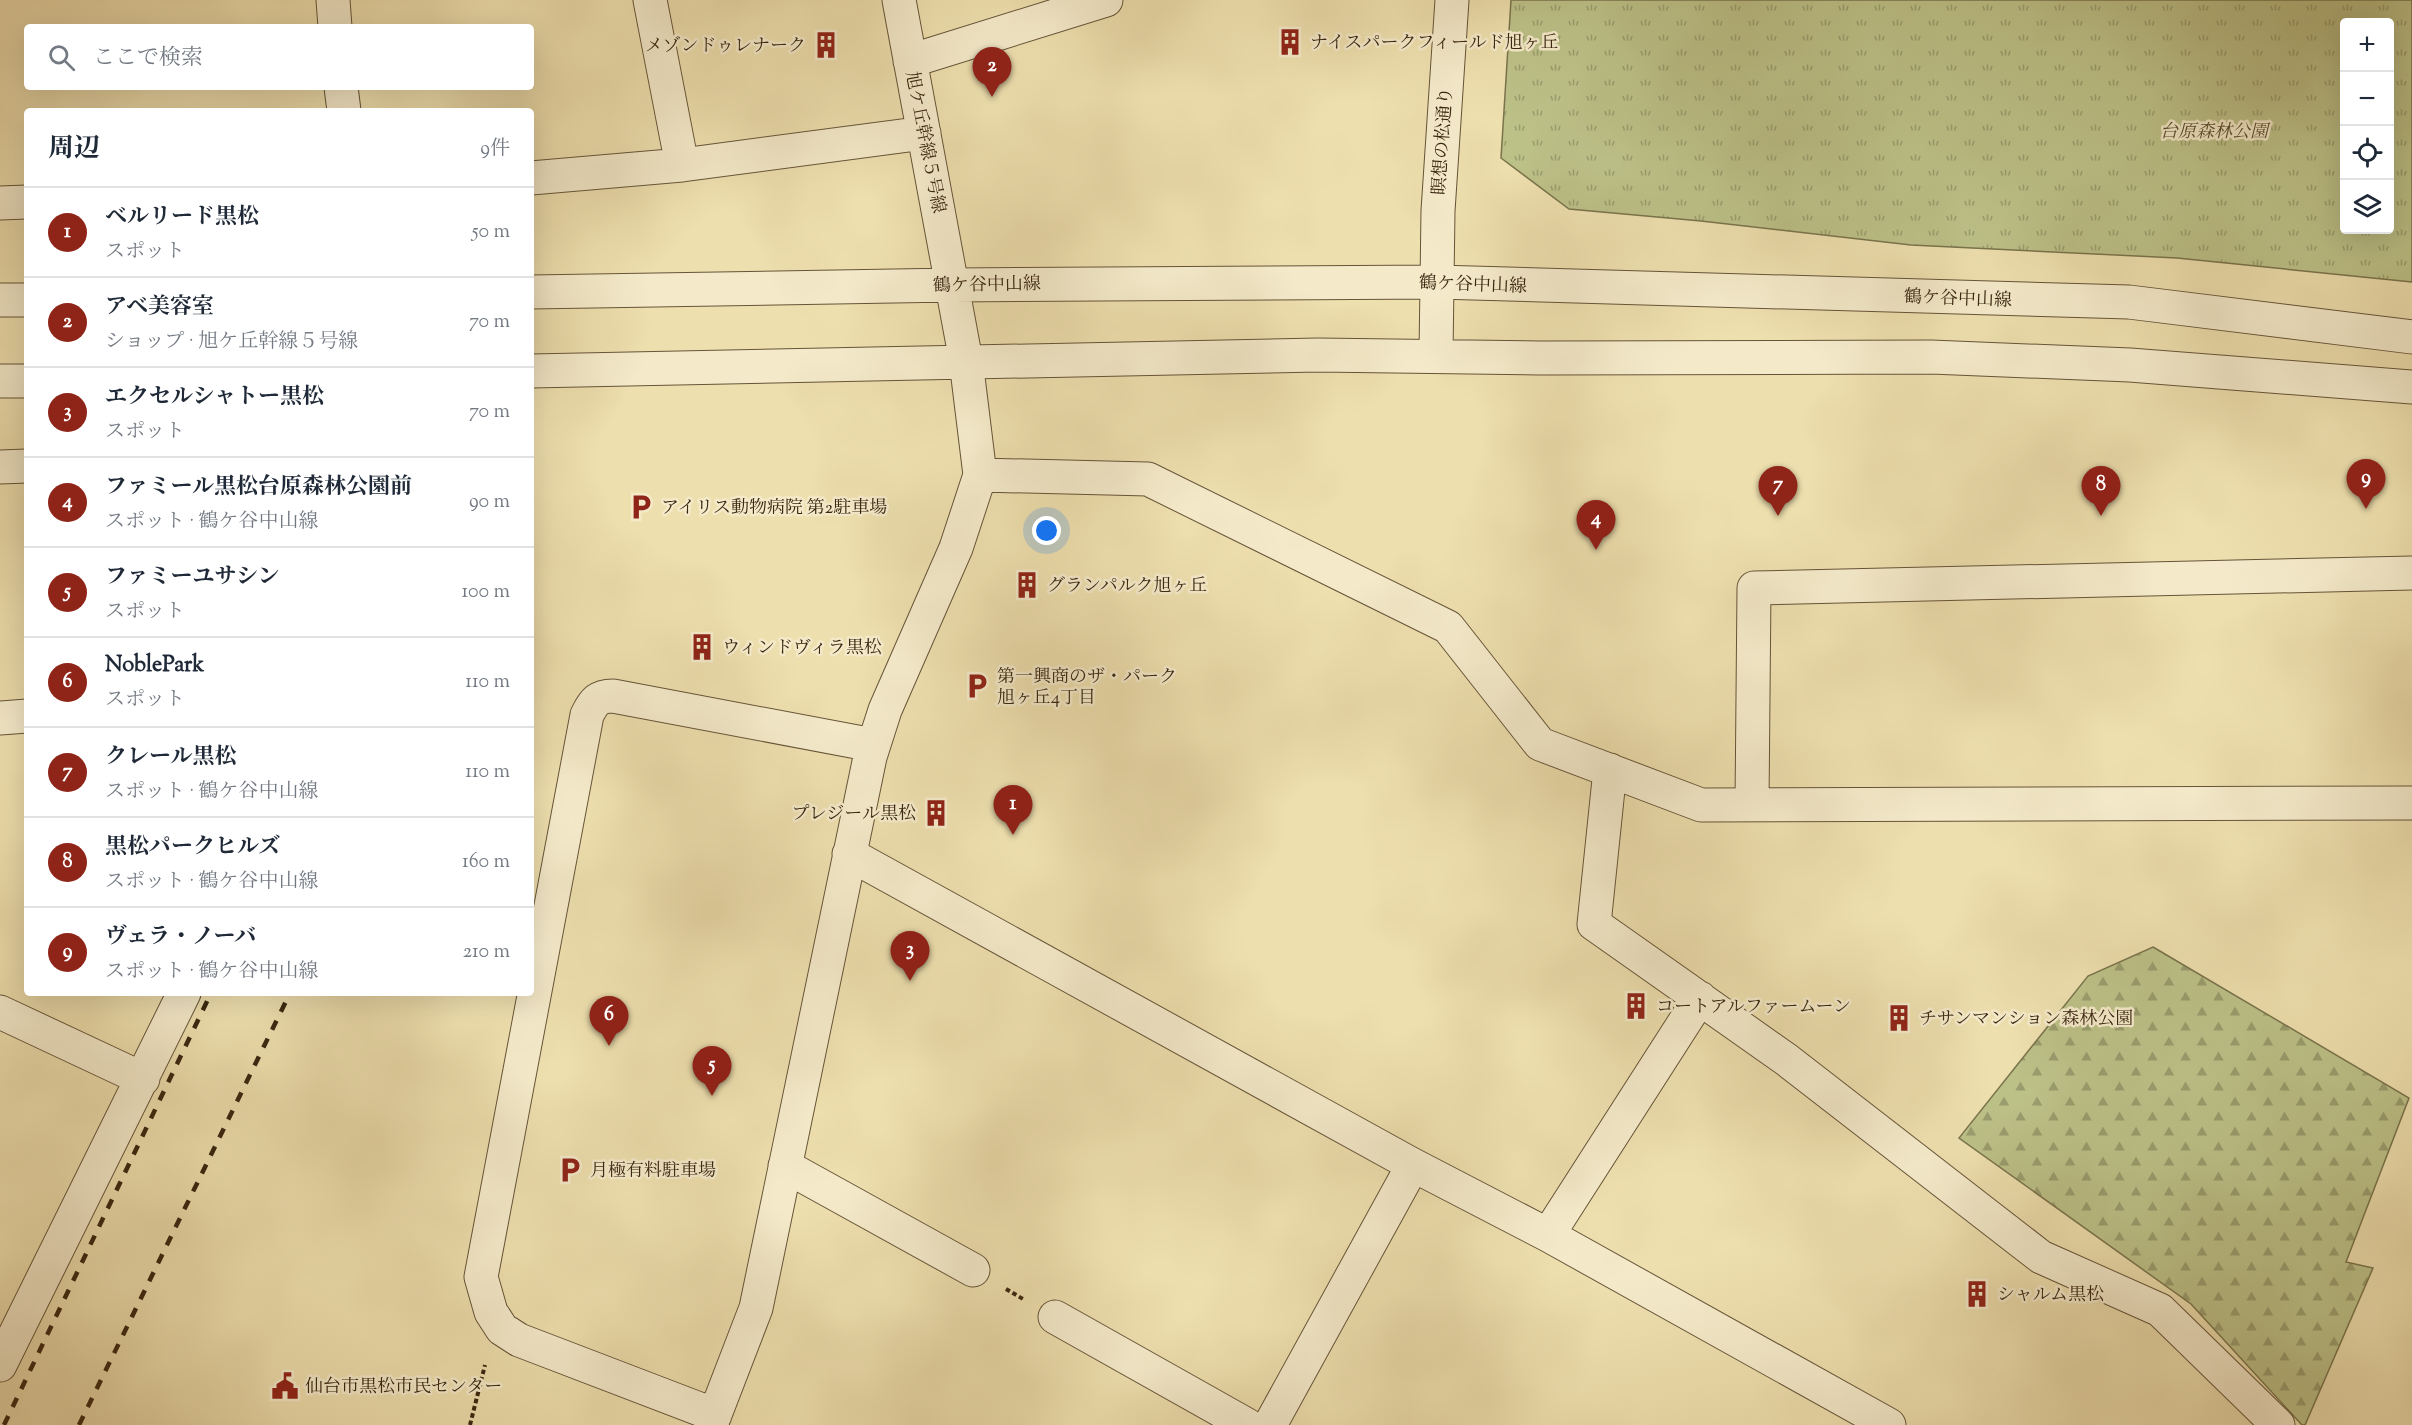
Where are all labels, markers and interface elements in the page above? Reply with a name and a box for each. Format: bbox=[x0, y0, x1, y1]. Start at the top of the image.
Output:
map controls bbox=[2340, 18, 2394, 234]
button: + bbox=[2340, 18, 2394, 72]
search box bbox=[24, 24, 534, 90]
building icon: ナイスパークフィールド旭ヶ丘 bbox=[1275, 27, 1305, 57]
building icon: メゾンドゥレナーク bbox=[811, 30, 841, 60]
place label: ナイスパークフィールド旭ヶ丘 bbox=[1310, 31, 1559, 57]
place label: メゾンドゥレナーク bbox=[645, 34, 806, 60]
icon: search bbox=[45, 41, 78, 74]
text: ここで検索 bbox=[93, 43, 203, 75]
pin: 2 bbox=[972, 48, 1012, 97]
street label: 旭ケ丘幹線５号線 bbox=[898, 69, 951, 216]
button: − bbox=[2340, 72, 2394, 126]
street label: 瞑想の松通り bbox=[1427, 86, 1461, 196]
park label: 台原森林公園 bbox=[2160, 120, 2271, 146]
button: locate bbox=[2340, 126, 2394, 180]
text: 周辺 bbox=[48, 131, 100, 168]
text: 9件 bbox=[480, 135, 510, 164]
button: layers bbox=[2340, 180, 2394, 234]
text: ベルリード黒松 bbox=[105, 202, 259, 234]
text: 1 bbox=[64, 218, 71, 247]
text: 50 m bbox=[472, 218, 510, 247]
text: スポット bbox=[105, 238, 185, 267]
street label: 鶴ケ谷中山線 bbox=[1419, 271, 1527, 301]
street label: 鶴ケ谷中山線 bbox=[933, 272, 1041, 300]
street label: 鶴ケ谷中山線 bbox=[1904, 285, 2012, 315]
text: アベ美容室 bbox=[105, 292, 214, 324]
text: 2 bbox=[63, 308, 72, 337]
text: 70 m bbox=[469, 308, 510, 337]
text: ショップ · 旭ケ丘幹線５号線 bbox=[105, 328, 358, 357]
text: エクセルシャトー黒松 bbox=[105, 382, 324, 414]
text: 3 bbox=[63, 398, 72, 427]
text: 70 m bbox=[469, 398, 510, 427]
text: スポット bbox=[105, 418, 185, 447]
pin: 9 bbox=[2346, 460, 2386, 509]
pin: 7 bbox=[1758, 466, 1798, 516]
pin: 8 bbox=[2082, 466, 2120, 516]
text: ファミール黒松台原森林公園前 bbox=[105, 472, 412, 504]
text: 4 bbox=[62, 488, 73, 517]
text: 90 m bbox=[469, 488, 510, 517]
parking icon: アイリス動物病院 第2駐車場 bbox=[626, 492, 656, 522]
place label: アイリス動物病院 第2駐車場 bbox=[661, 496, 887, 522]
pin: 4 bbox=[1576, 500, 1616, 550]
text: スポット · 鶴ケ谷中山線 bbox=[105, 508, 319, 537]
your location bbox=[1032, 516, 1061, 545]
text: ファミーユサシン bbox=[105, 562, 280, 594]
building icon: グランパルク旭ヶ丘 bbox=[1012, 570, 1042, 600]
place label: グランパルク旭ヶ丘 bbox=[1047, 574, 1207, 600]
text: 5 bbox=[64, 578, 71, 607]
text: 100 m bbox=[461, 578, 510, 607]
text: スポット bbox=[105, 598, 185, 627]
building icon: ウィンドヴィラ黒松 bbox=[687, 632, 717, 662]
place label: ウィンドヴィラ黒松 bbox=[722, 636, 882, 662]
text: NoblePark bbox=[105, 650, 204, 682]
place label: 第一興商のザ・パーク 旭ヶ丘4丁目 bbox=[997, 665, 1177, 712]
text: 6 bbox=[63, 668, 72, 697]
text: 110 m bbox=[465, 668, 510, 697]
parking icon: 第一興商のザ・パーク 旭ヶ丘4丁目 bbox=[962, 671, 992, 701]
text: スポット bbox=[105, 686, 185, 715]
text: クレール黒松 bbox=[105, 742, 237, 774]
text: 7 bbox=[62, 758, 73, 787]
text: 110 m bbox=[465, 758, 510, 787]
text: スポット · 鶴ケ谷中山線 bbox=[105, 778, 319, 807]
pin: 1 bbox=[994, 786, 1032, 835]
building icon: プレジール黒松 bbox=[921, 798, 951, 828]
place label: プレジール黒松 bbox=[792, 802, 916, 828]
text: 黒松パークヒルズ bbox=[105, 832, 280, 864]
text: 8 bbox=[63, 848, 73, 877]
text: 160 m bbox=[462, 848, 510, 877]
text: スポット · 鶴ケ谷中山線 bbox=[105, 868, 319, 897]
text: ヴェラ・ノーバ bbox=[105, 922, 256, 954]
pin: 3 bbox=[890, 932, 930, 981]
text: 9 bbox=[63, 938, 72, 967]
text: 210 m bbox=[463, 938, 510, 967]
text: スポット · 鶴ケ谷中山線 bbox=[105, 958, 319, 987]
building icon: コートアルファームーン bbox=[1621, 991, 1651, 1021]
place label: コートアルファームーン bbox=[1656, 995, 1851, 1021]
pin: 6 bbox=[590, 996, 628, 1046]
building icon: チサンマンション森林公園 bbox=[1884, 1003, 1914, 1033]
place label: チサンマンション森林公園 bbox=[1919, 1007, 2133, 1033]
pin: 5 bbox=[692, 1046, 732, 1096]
parking icon: 月極有料駐車場 bbox=[555, 1155, 585, 1185]
place label: 月極有料駐車場 bbox=[590, 1159, 716, 1185]
building icon: シャルム黒松 bbox=[1962, 1279, 1992, 1309]
place label: シャルム黒松 bbox=[1997, 1283, 2104, 1309]
public building icon: 仙台市黒松市民センター bbox=[270, 1371, 300, 1401]
place label: 仙台市黒松市民センター bbox=[305, 1375, 502, 1401]

